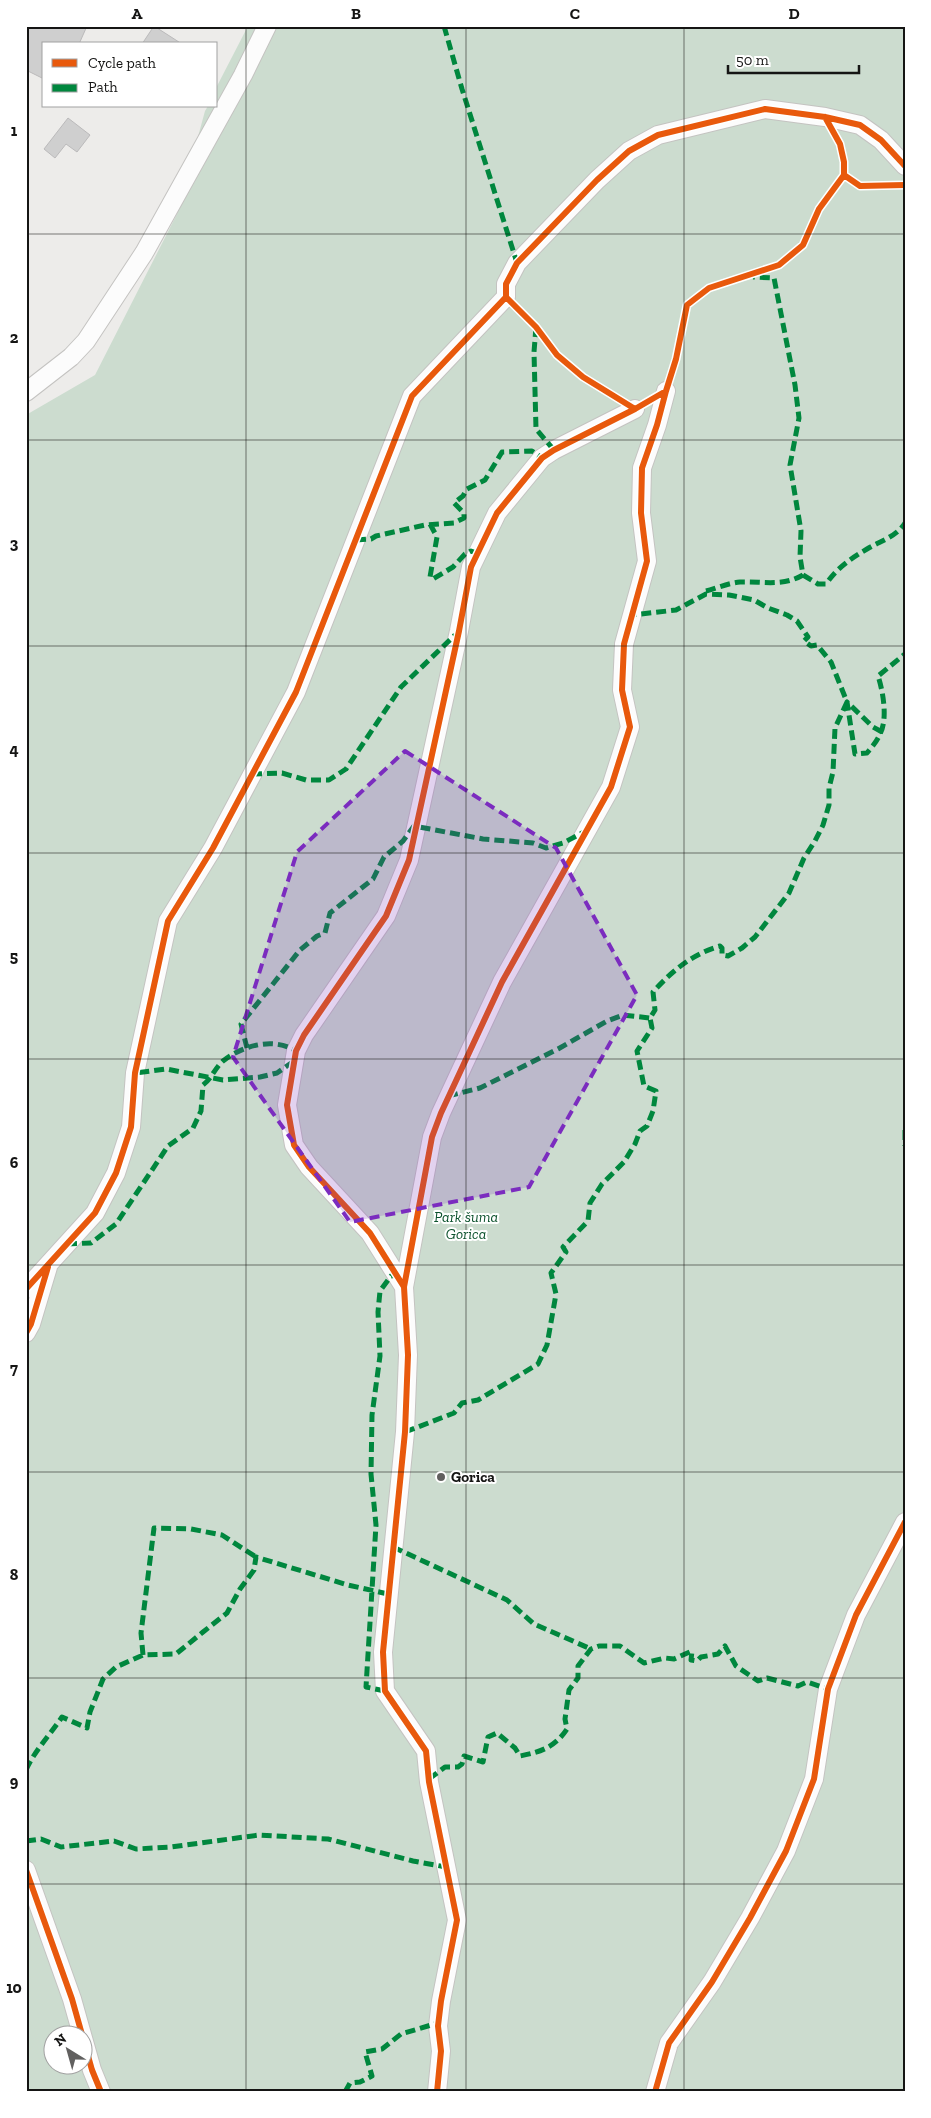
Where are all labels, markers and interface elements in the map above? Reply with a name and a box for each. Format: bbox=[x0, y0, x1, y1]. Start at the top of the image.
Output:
text: A bbox=[132, 4, 143, 23]
text: B bbox=[351, 4, 361, 23]
text: C bbox=[570, 4, 580, 23]
text: D bbox=[788, 4, 800, 23]
legend bbox=[42, 42, 218, 108]
scale bar bbox=[728, 42, 860, 74]
text: 50 m bbox=[736, 51, 769, 69]
text: Cycle path bbox=[88, 54, 157, 72]
text: Path bbox=[88, 78, 118, 96]
text: 1 bbox=[11, 121, 18, 140]
text: 2 bbox=[10, 328, 19, 347]
text: 3 bbox=[10, 534, 19, 553]
text: 4 bbox=[9, 740, 19, 759]
text: 5 bbox=[10, 947, 18, 966]
text: 6 bbox=[10, 1153, 19, 1172]
park label: Park šuma Gorica bbox=[434, 1208, 498, 1243]
text: 7 bbox=[10, 1359, 18, 1378]
place label: Gorica bbox=[451, 1468, 495, 1486]
marker: Gorica bbox=[435, 1471, 447, 1483]
text: 8 bbox=[10, 1565, 19, 1584]
text: 9 bbox=[10, 1772, 19, 1791]
text: 10 bbox=[6, 1978, 22, 1997]
north arrow bbox=[42, 2026, 92, 2076]
text: N bbox=[51, 2030, 70, 2050]

